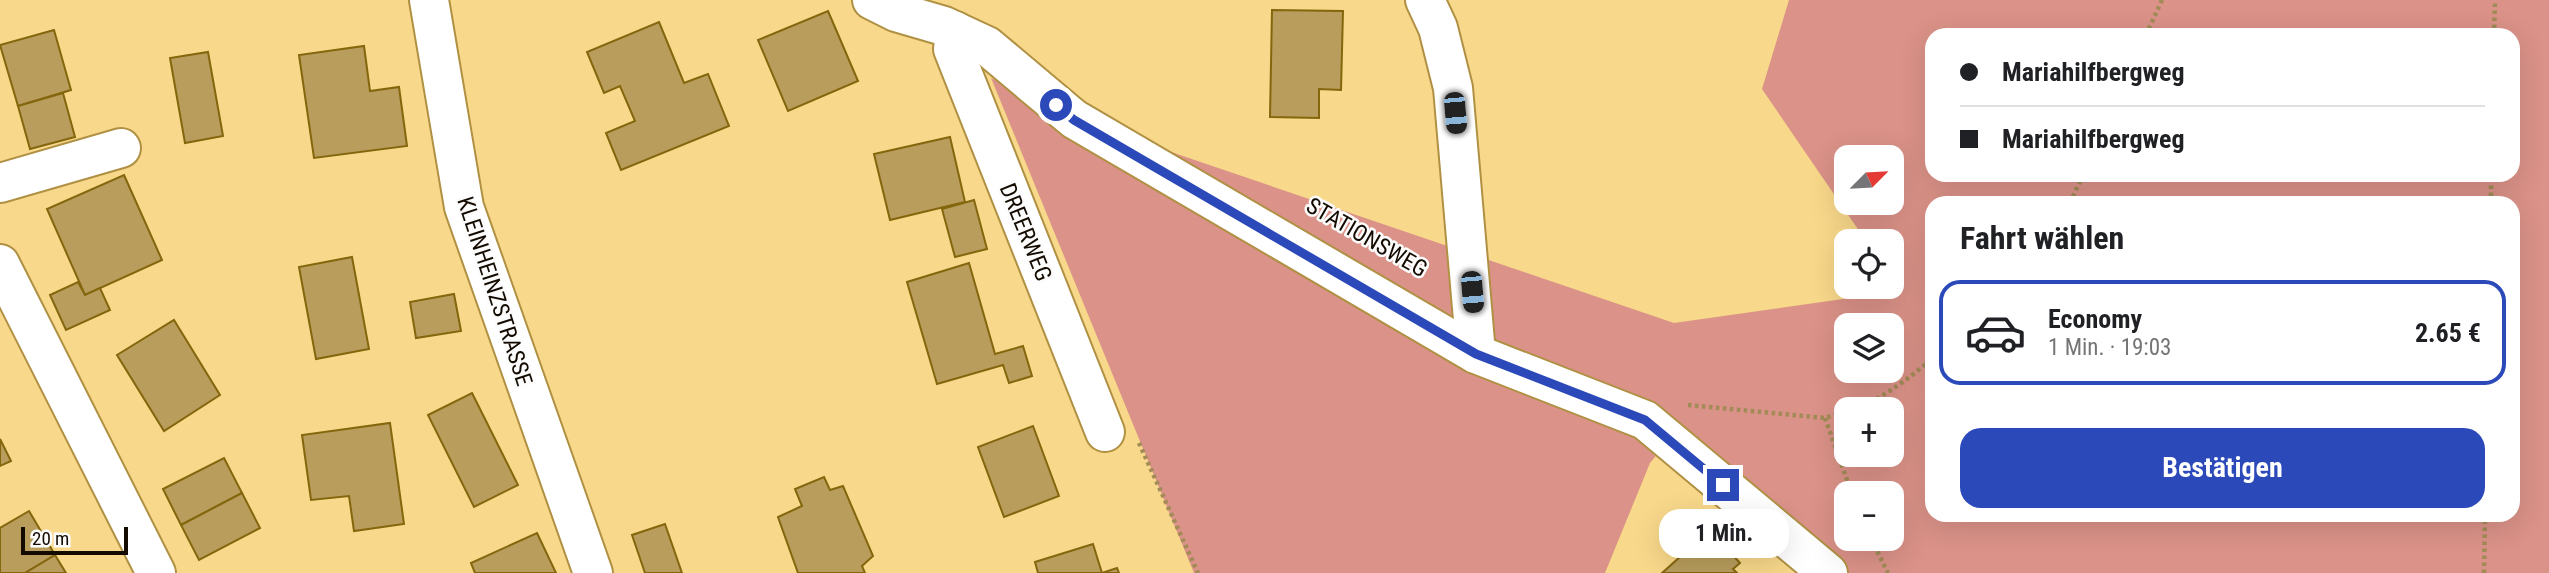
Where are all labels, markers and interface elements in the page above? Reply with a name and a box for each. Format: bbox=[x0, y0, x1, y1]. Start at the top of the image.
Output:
text: Mariahilfbergweg bbox=[2002, 57, 2185, 87]
route start bbox=[1040, 89, 1072, 121]
car bbox=[1443, 91, 1468, 135]
text: Mariahilfbergweg bbox=[2002, 124, 2185, 154]
north arrow bbox=[1834, 145, 1904, 215]
map controls bbox=[1834, 145, 1904, 551]
street label: DREERWEG bbox=[994, 179, 1057, 285]
street label: STATIONSWEG bbox=[1302, 192, 1432, 283]
street label: KLEINHEINZSTRASSE bbox=[451, 193, 538, 389]
text: Fahrt wählen bbox=[1960, 219, 2124, 257]
button: locate bbox=[1834, 229, 1904, 299]
car bbox=[1460, 270, 1485, 314]
icon: car bbox=[1964, 301, 2027, 364]
text: Economy bbox=[2048, 304, 2142, 334]
button: layers bbox=[1834, 313, 1904, 383]
text: 2.65 € bbox=[2415, 318, 2481, 348]
text: 1 Min. · 19:03 bbox=[2048, 334, 2171, 361]
button: + bbox=[1834, 397, 1904, 467]
button: Bestätigen bbox=[1960, 428, 2485, 508]
route end bbox=[1707, 469, 1739, 501]
button: − bbox=[1834, 481, 1904, 551]
callout: 1 Min. bbox=[1658, 510, 1788, 558]
text: 1 Min. bbox=[1695, 520, 1753, 547]
scale bar bbox=[21, 524, 128, 556]
text: 20 m bbox=[32, 527, 69, 550]

